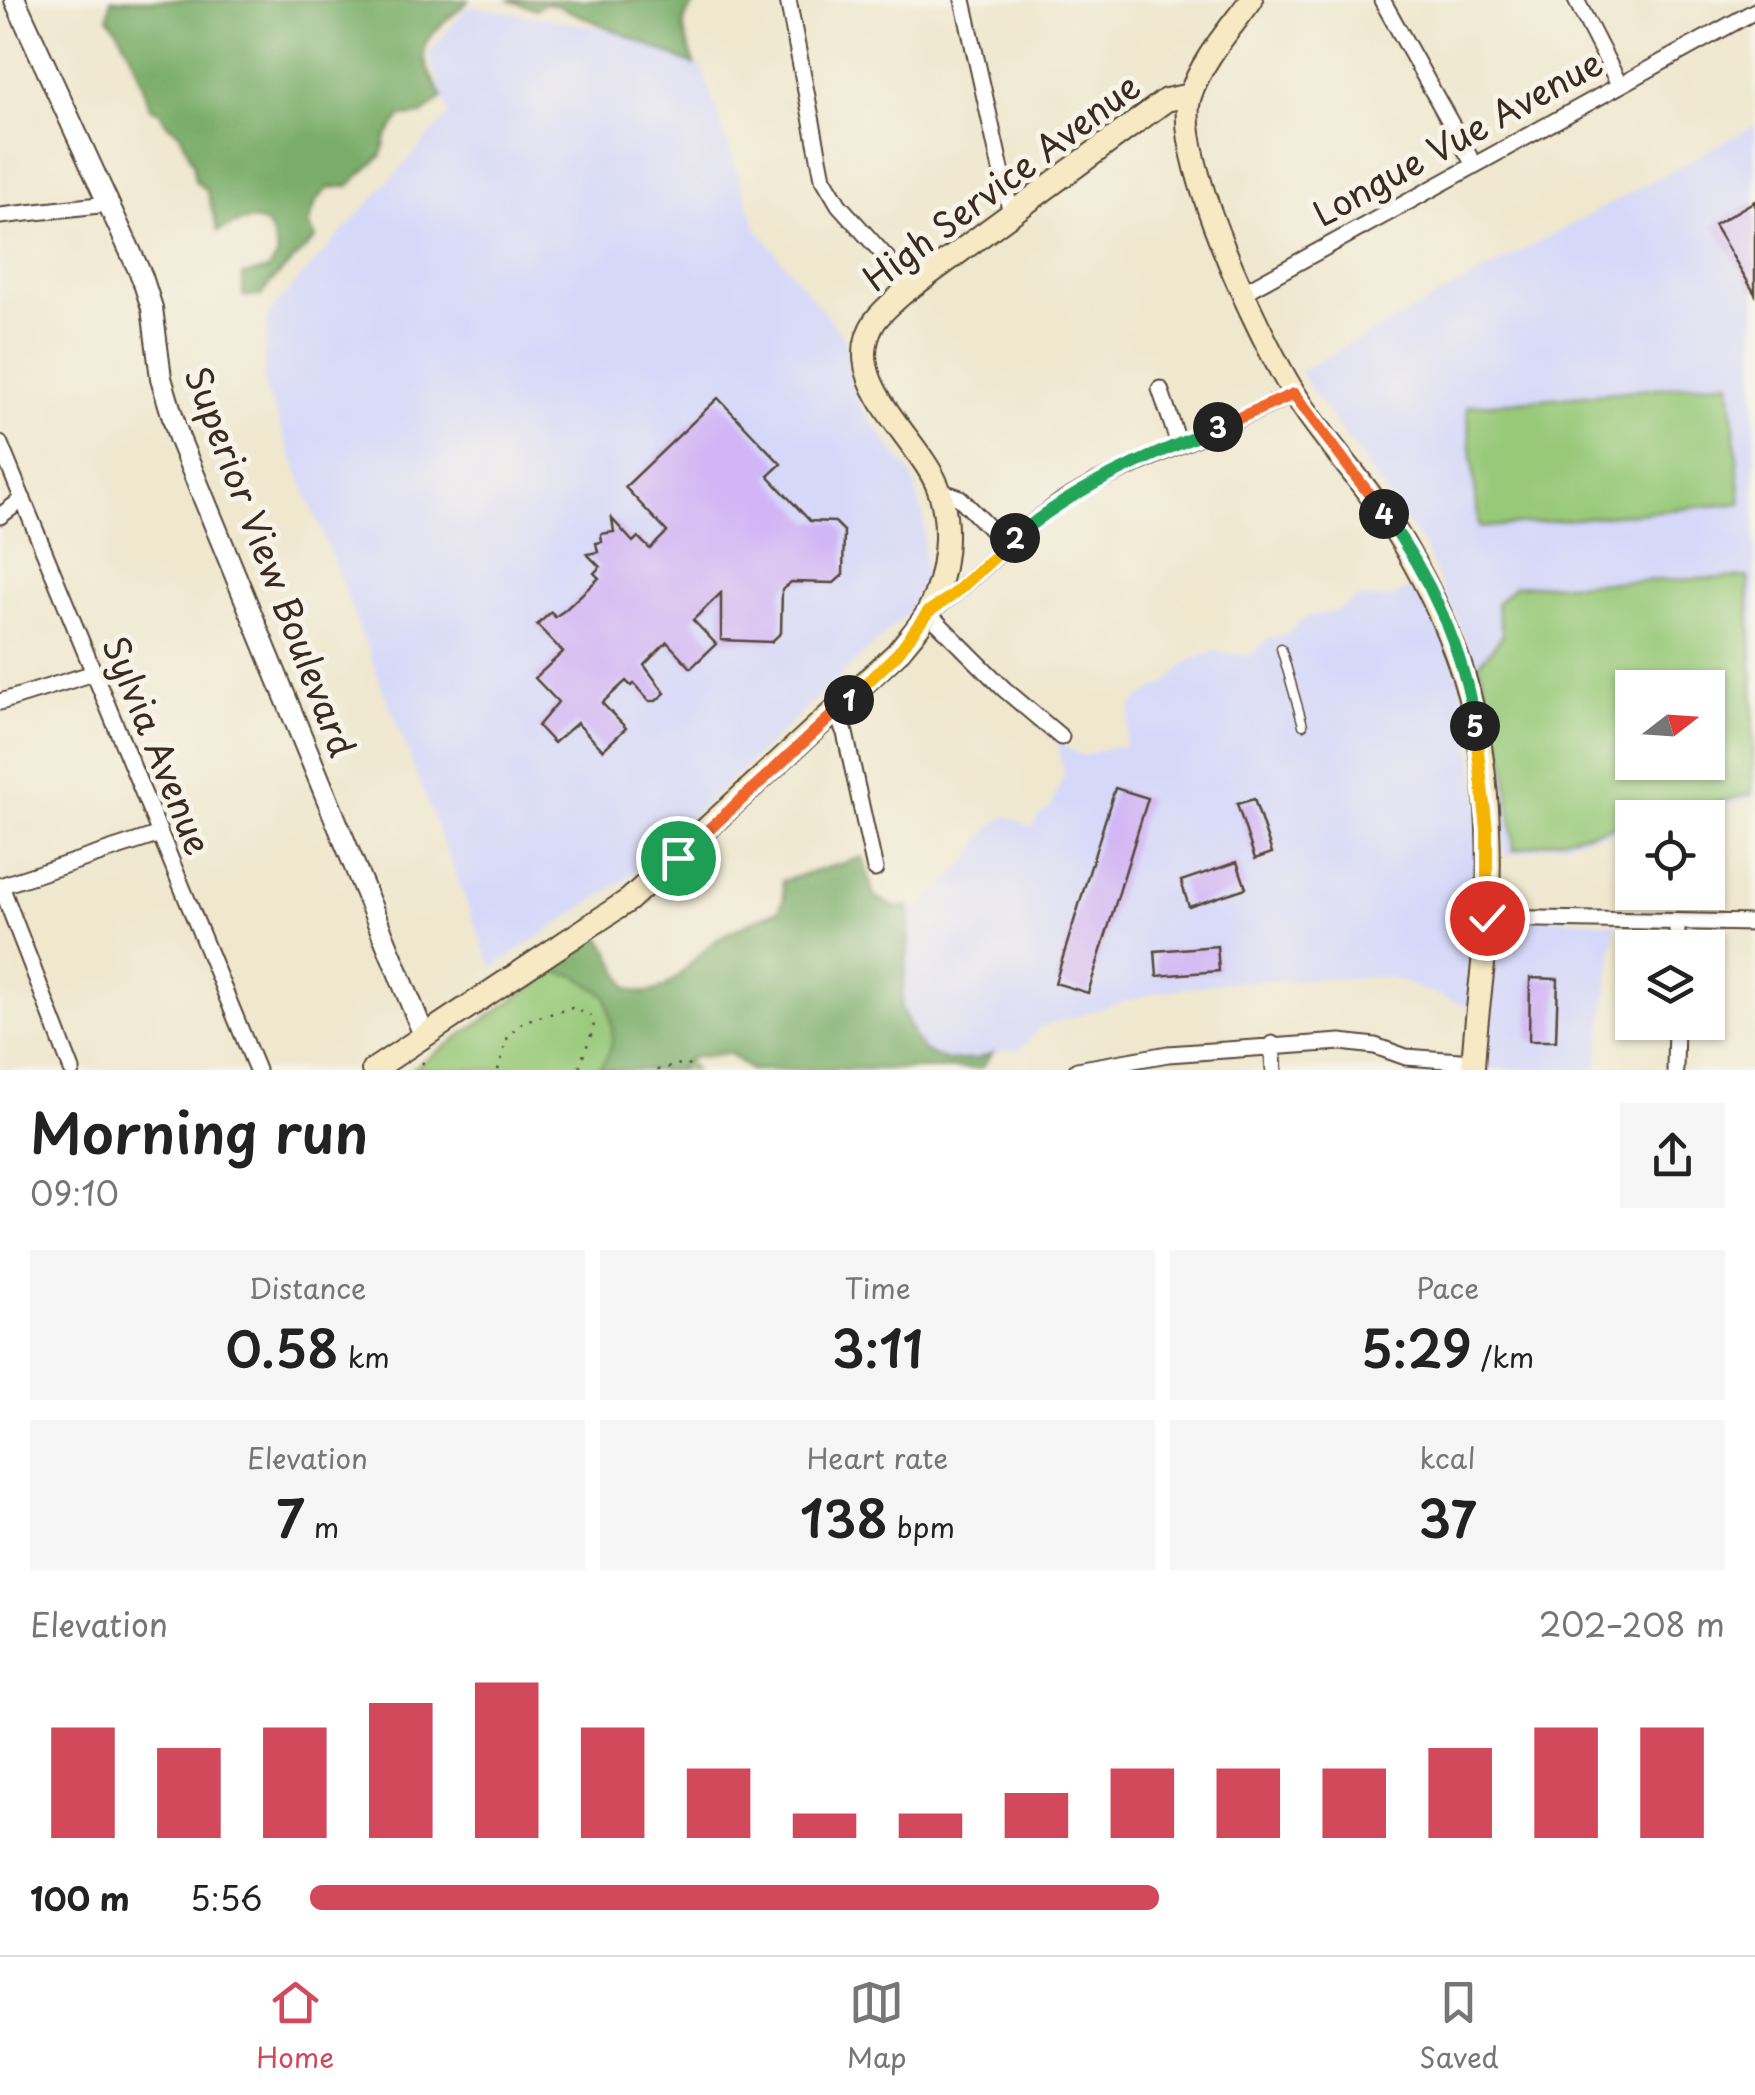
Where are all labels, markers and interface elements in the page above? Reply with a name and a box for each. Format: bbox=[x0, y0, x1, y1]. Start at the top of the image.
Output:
street label: Longue Vue Avenue bbox=[1302, 35, 1611, 239]
street label: High Service Avenue bbox=[851, 59, 1150, 303]
street label: Superior View Boulevard bbox=[172, 359, 370, 764]
pin: 3 bbox=[1193, 402, 1243, 452]
text: 3 bbox=[1209, 405, 1227, 448]
pin: 4 bbox=[1359, 489, 1409, 539]
text: 4 bbox=[1374, 492, 1394, 535]
pin: 2 bbox=[990, 513, 1040, 563]
text: 2 bbox=[1005, 516, 1025, 559]
street label: Sylvia Avenue bbox=[90, 628, 226, 862]
north arrow bbox=[1615, 670, 1725, 780]
map controls bbox=[1615, 670, 1725, 1040]
pin: 1 bbox=[824, 675, 874, 725]
text: 1 bbox=[842, 678, 856, 721]
pin: 5 bbox=[1450, 701, 1500, 751]
text: 5 bbox=[1466, 704, 1484, 747]
button: locate bbox=[1615, 800, 1725, 910]
pin bbox=[636, 816, 721, 901]
icon: arrive bbox=[651, 831, 706, 886]
pin bbox=[1445, 876, 1530, 961]
icon: check bbox=[1460, 891, 1515, 946]
button: layers bbox=[1615, 930, 1725, 1040]
text: Morning run bbox=[30, 1090, 368, 1173]
button: share bbox=[1620, 1103, 1725, 1208]
text: 09:10 bbox=[30, 1169, 119, 1217]
text: Distance bbox=[249, 1266, 366, 1309]
text: Time bbox=[844, 1266, 911, 1309]
text: Pace bbox=[1416, 1266, 1479, 1309]
text: 0.58 bbox=[225, 1309, 339, 1385]
text: 3:11 bbox=[832, 1309, 923, 1385]
text: 5:29 bbox=[1361, 1309, 1472, 1385]
text: km bbox=[339, 1335, 390, 1378]
text: /km bbox=[1472, 1335, 1534, 1378]
text: Elevation bbox=[247, 1436, 368, 1479]
text: Heart rate bbox=[807, 1436, 948, 1479]
text: kcal bbox=[1420, 1436, 1475, 1479]
text: 7 bbox=[276, 1479, 305, 1555]
text: 138 bbox=[800, 1479, 888, 1555]
text: 37 bbox=[1418, 1479, 1477, 1555]
text: m bbox=[305, 1505, 339, 1548]
text: bpm bbox=[888, 1505, 955, 1548]
text: Elevation bbox=[30, 1600, 168, 1648]
text: 202–208 m bbox=[1539, 1600, 1725, 1648]
text: 100 m bbox=[30, 1874, 130, 1922]
text: 5:56 bbox=[190, 1874, 263, 1922]
tab: Home bbox=[256, 1975, 334, 2078]
tab: Map bbox=[847, 1975, 907, 2078]
tab: Saved bbox=[1419, 1975, 1499, 2078]

